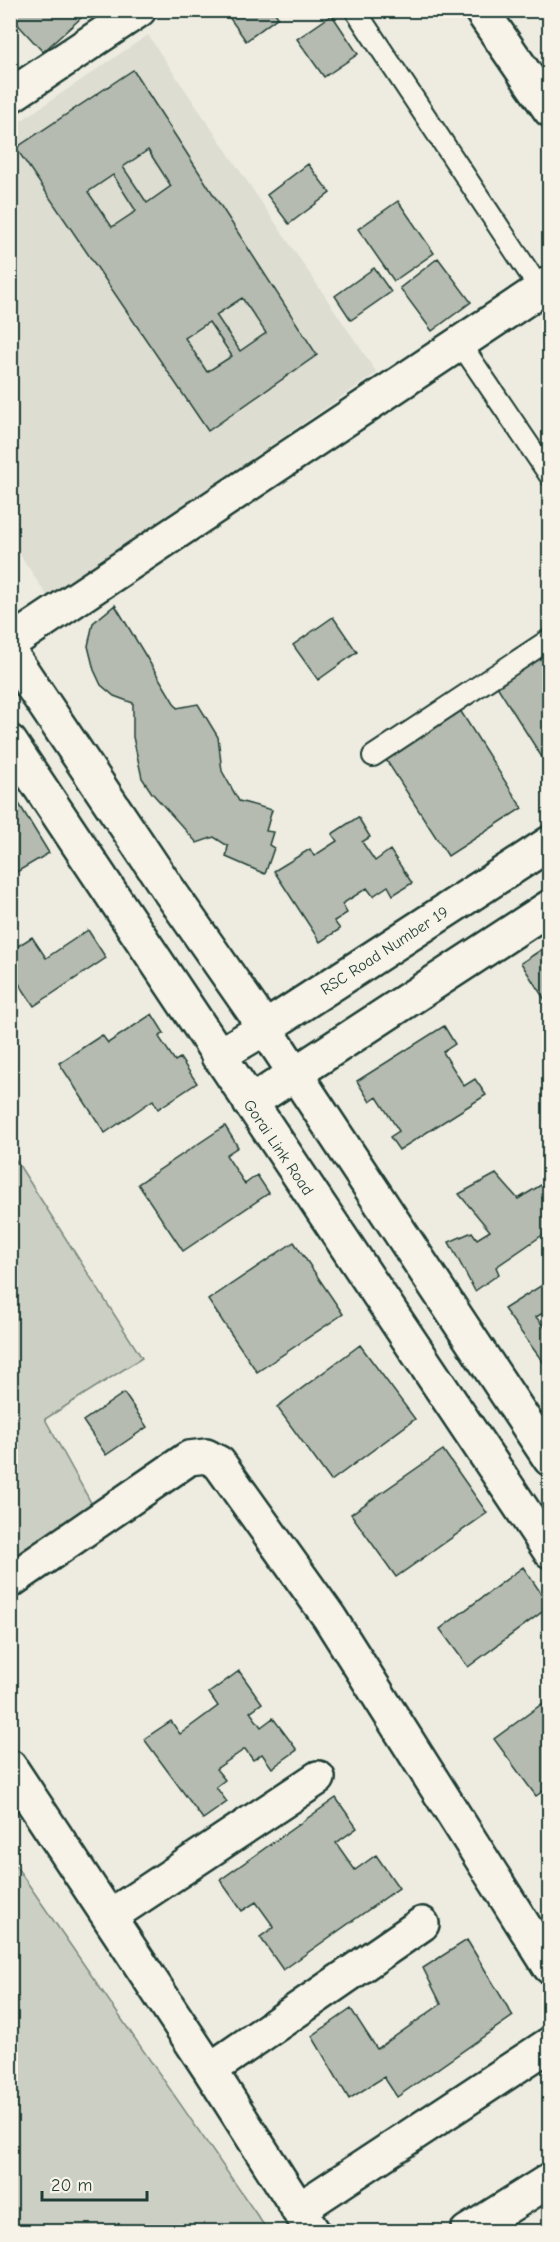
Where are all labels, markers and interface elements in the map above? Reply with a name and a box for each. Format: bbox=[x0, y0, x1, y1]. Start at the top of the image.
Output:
street label: RSC Road Number 19 bbox=[317, 903, 452, 999]
street label: Gorai Link Road bbox=[240, 1096, 317, 1199]
scale bar bbox=[42, 2164, 147, 2202]
text: 20 m bbox=[51, 2175, 92, 2196]

